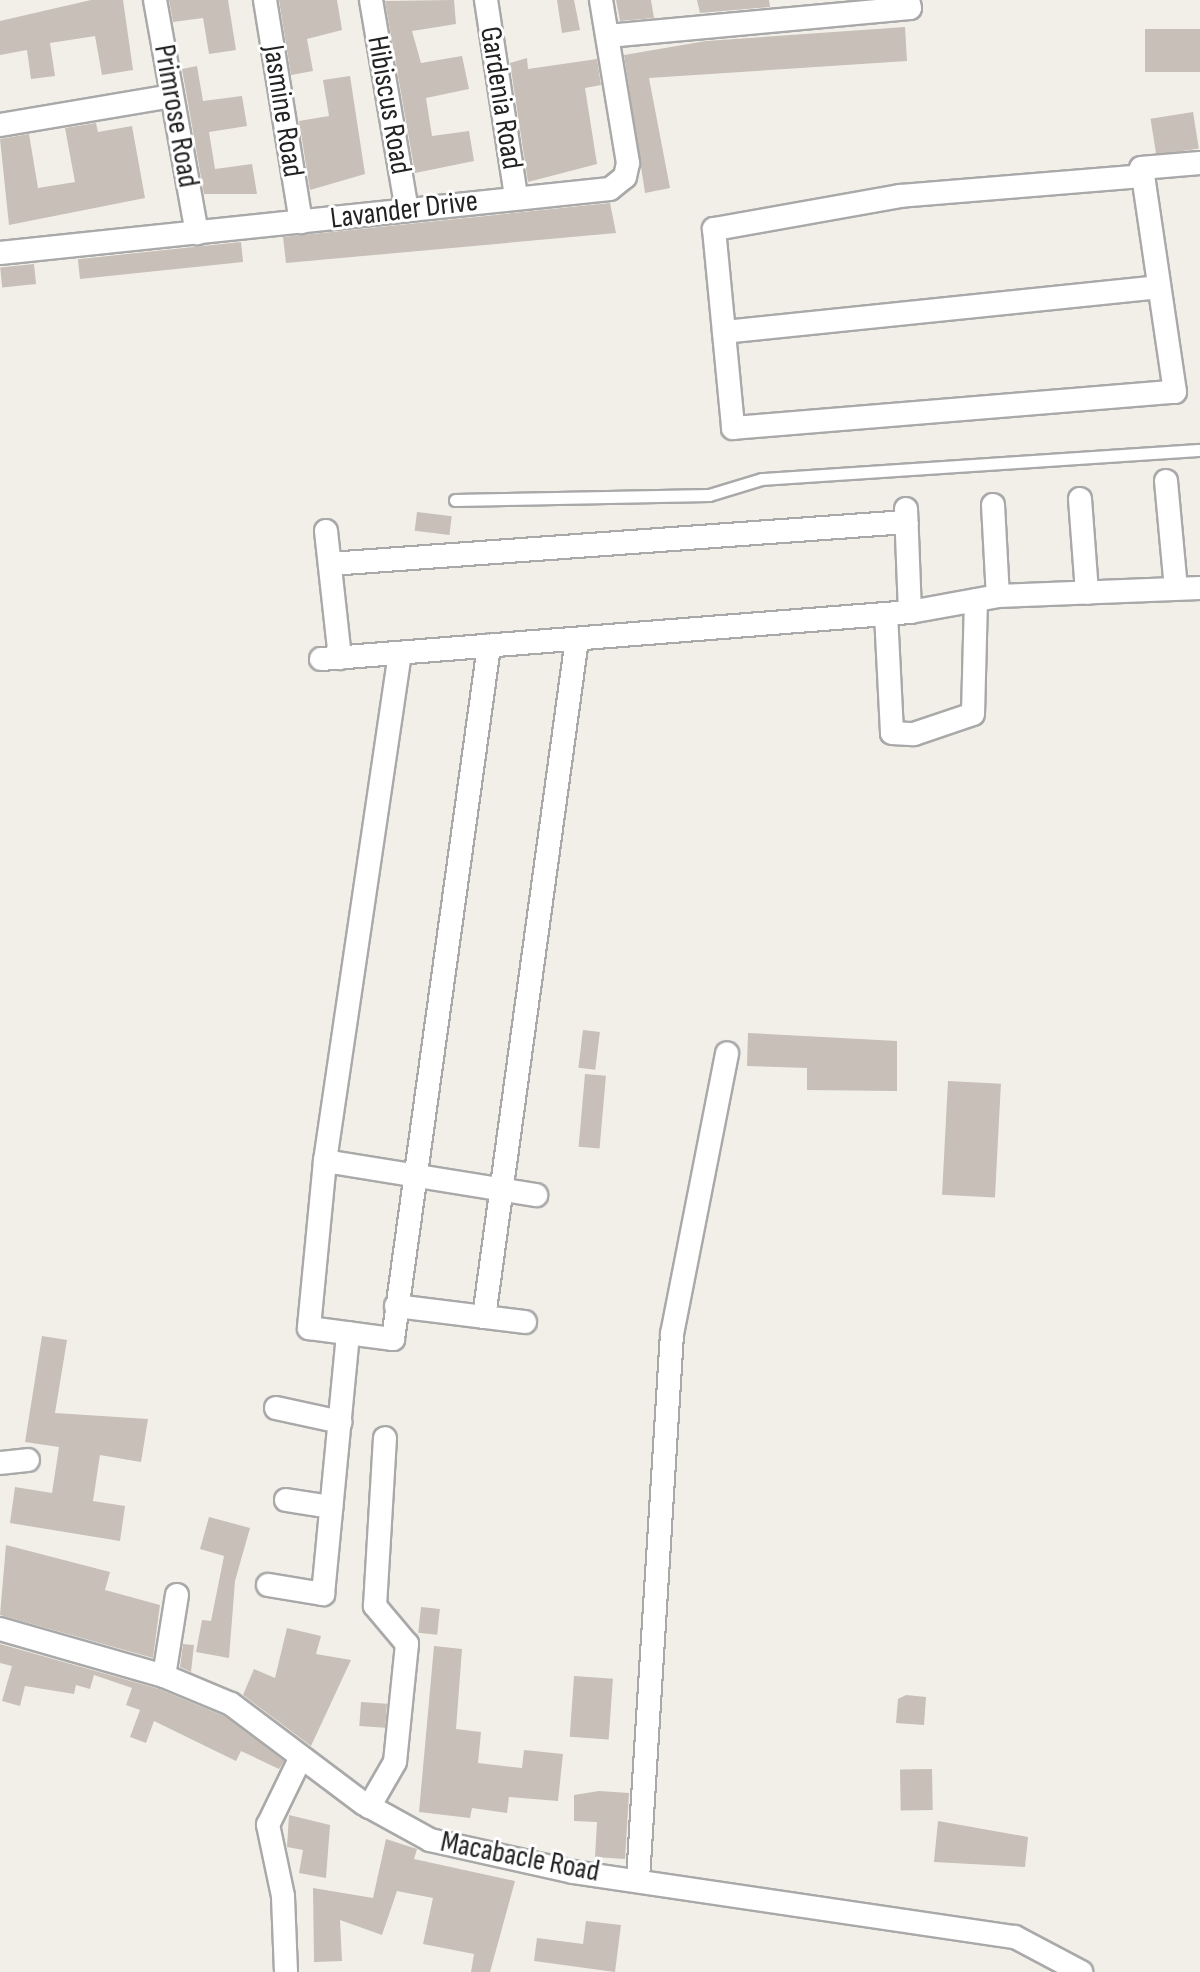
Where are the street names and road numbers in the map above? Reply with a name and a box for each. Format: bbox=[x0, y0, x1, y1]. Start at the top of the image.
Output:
street label: Gardenia Road bbox=[472, 24, 530, 172]
street label: Hibiscus Road bbox=[359, 33, 419, 177]
street label: Primrose Road bbox=[146, 42, 206, 190]
street label: Jasmine Road bbox=[255, 43, 311, 179]
street label: Lavander Drive bbox=[328, 183, 480, 237]
street label: Macabacle Road bbox=[438, 1824, 602, 1890]

